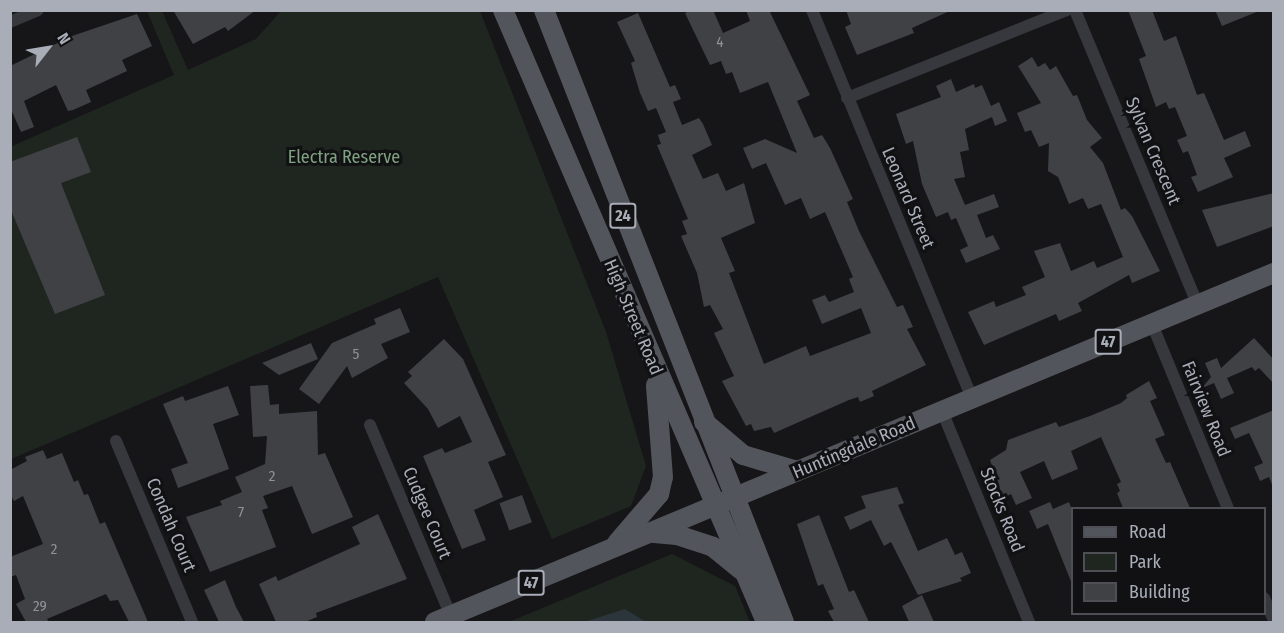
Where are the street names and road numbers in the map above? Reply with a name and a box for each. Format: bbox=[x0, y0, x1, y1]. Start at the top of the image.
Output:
street label: Sylvan Crescent bbox=[1121, 94, 1185, 208]
street label: Leonard Street bbox=[877, 144, 939, 252]
road number: 24 bbox=[608, 203, 638, 229]
street label: High Street Road bbox=[599, 256, 667, 378]
road number: 47 bbox=[1094, 329, 1122, 355]
street label: Fairview Road bbox=[1177, 358, 1235, 460]
street label: Huntingdale Road bbox=[789, 412, 919, 484]
street label: Cudgee Court bbox=[398, 464, 456, 562]
street label: Stocks Road bbox=[975, 465, 1029, 555]
street label: Condah Court bbox=[142, 475, 200, 575]
road number: 47 bbox=[518, 570, 544, 596]

